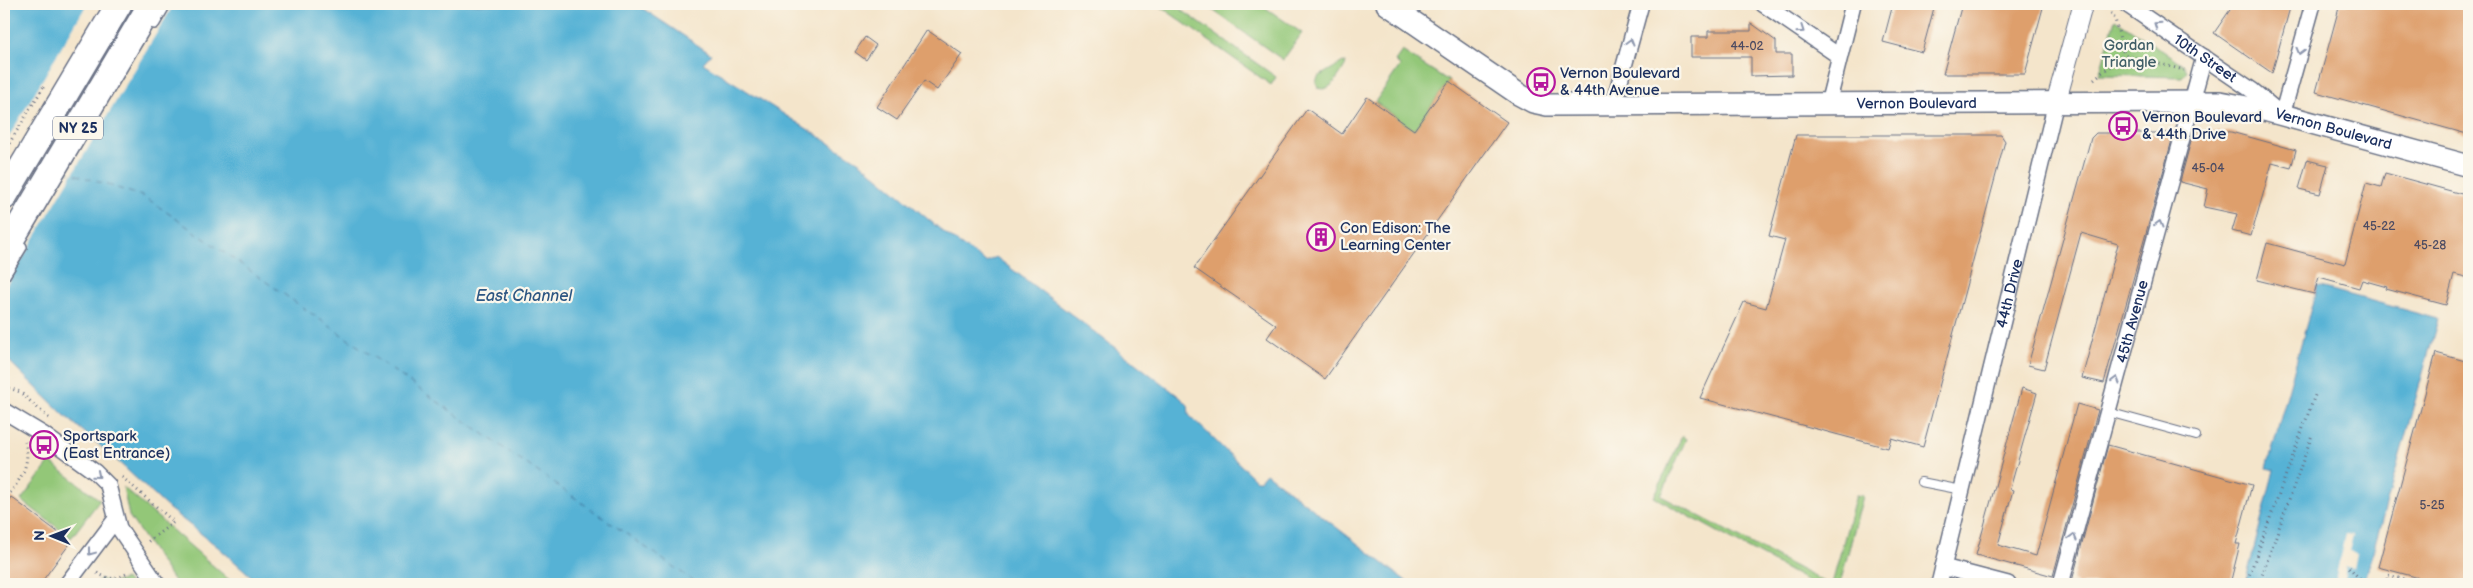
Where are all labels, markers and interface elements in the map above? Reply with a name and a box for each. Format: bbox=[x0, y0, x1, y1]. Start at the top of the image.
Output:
one-way arrow bbox=[2154, 22, 2163, 31]
one-way arrow bbox=[1795, 24, 1805, 33]
street label: 10th Street bbox=[2170, 30, 2241, 87]
park label: Gordan Triangle bbox=[2102, 36, 2157, 72]
one-way arrow bbox=[1625, 39, 1635, 47]
house number: 44-02 bbox=[1730, 39, 1764, 54]
one-way arrow bbox=[2295, 46, 2306, 55]
place label: Vernon Boulevard & 44th Avenue bbox=[1560, 64, 1680, 100]
bus stop icon: Vernon Boulevard & 44th Avenue bbox=[1526, 67, 1556, 97]
street label: Vernon Boulevard bbox=[1857, 94, 1977, 114]
street label: Vernon Boulevard bbox=[2273, 104, 2394, 154]
place label: Vernon Boulevard & 44th Drive bbox=[2142, 108, 2262, 144]
bus stop icon: Vernon Boulevard & 44th Drive bbox=[2108, 111, 2138, 141]
road number: NY 25 bbox=[53, 116, 103, 140]
house number: 45-04 bbox=[2192, 161, 2225, 176]
place label: Con Edison: The Learning Center bbox=[1340, 219, 1451, 255]
house number: 45-22 bbox=[2363, 219, 2395, 234]
one-way arrow bbox=[2154, 220, 2164, 228]
building icon: Con Edison: The Learning Center bbox=[1306, 222, 1336, 252]
house number: 45-28 bbox=[2414, 238, 2446, 253]
street label: 44th Drive bbox=[1992, 257, 2028, 330]
street label: 45th Avenue bbox=[2112, 278, 2153, 365]
water label: East Channel bbox=[476, 287, 574, 306]
one-way arrow bbox=[2111, 377, 2121, 385]
place label: Sportspark (East Entrance) bbox=[63, 427, 170, 463]
bus stop icon: Sportspark (East Entrance) bbox=[29, 430, 59, 460]
one-way arrow bbox=[91, 469, 100, 477]
house number: 5-25 bbox=[2419, 498, 2445, 513]
north arrow bbox=[28, 510, 78, 560]
text: N bbox=[31, 530, 48, 541]
one-way arrow bbox=[2068, 534, 2078, 542]
one-way arrow bbox=[88, 546, 96, 555]

